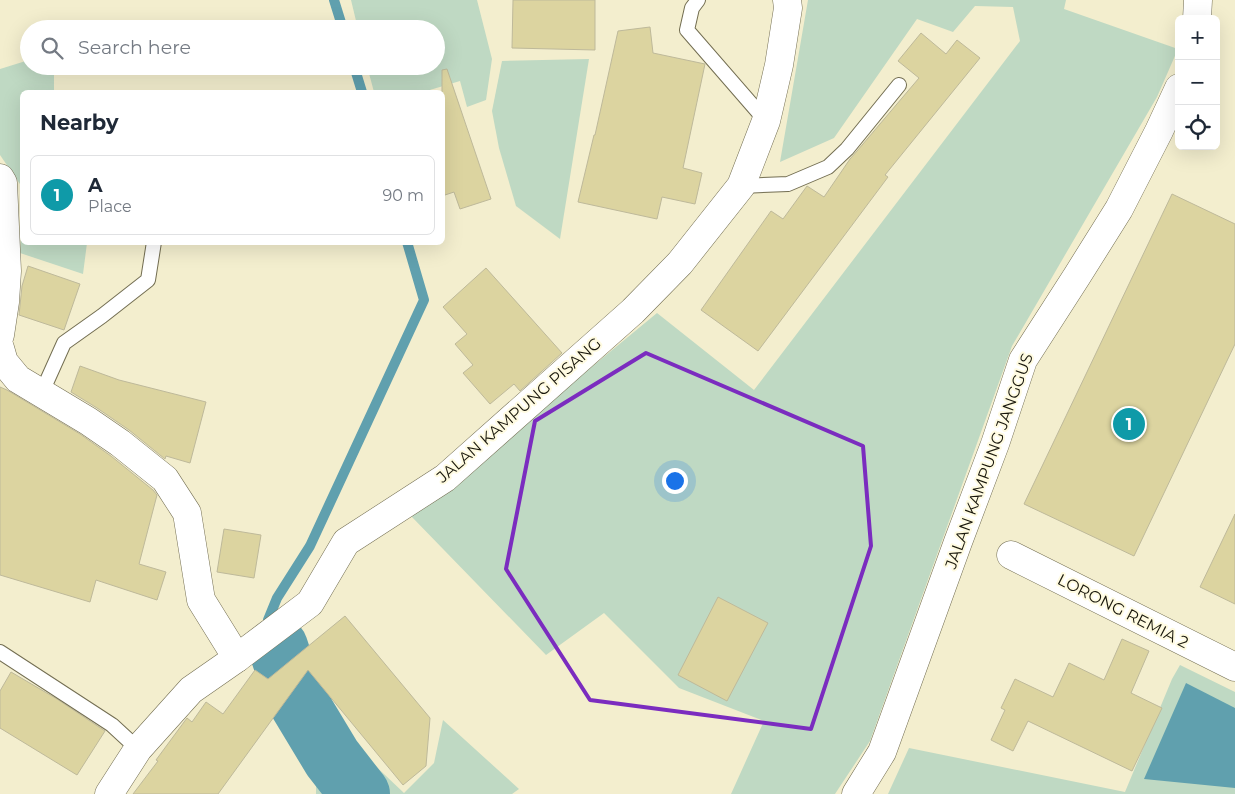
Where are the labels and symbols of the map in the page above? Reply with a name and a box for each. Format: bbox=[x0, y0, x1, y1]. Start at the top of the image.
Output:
street label: JALAN KAMPUNG PISANG bbox=[432, 333, 605, 487]
street label: JALAN KAMPUNG JANGGUS bbox=[941, 350, 1037, 572]
pin: 1 bbox=[1113, 405, 1145, 443]
your location bbox=[662, 468, 688, 494]
street label: LORONG REMIA 2 bbox=[1054, 570, 1192, 652]

